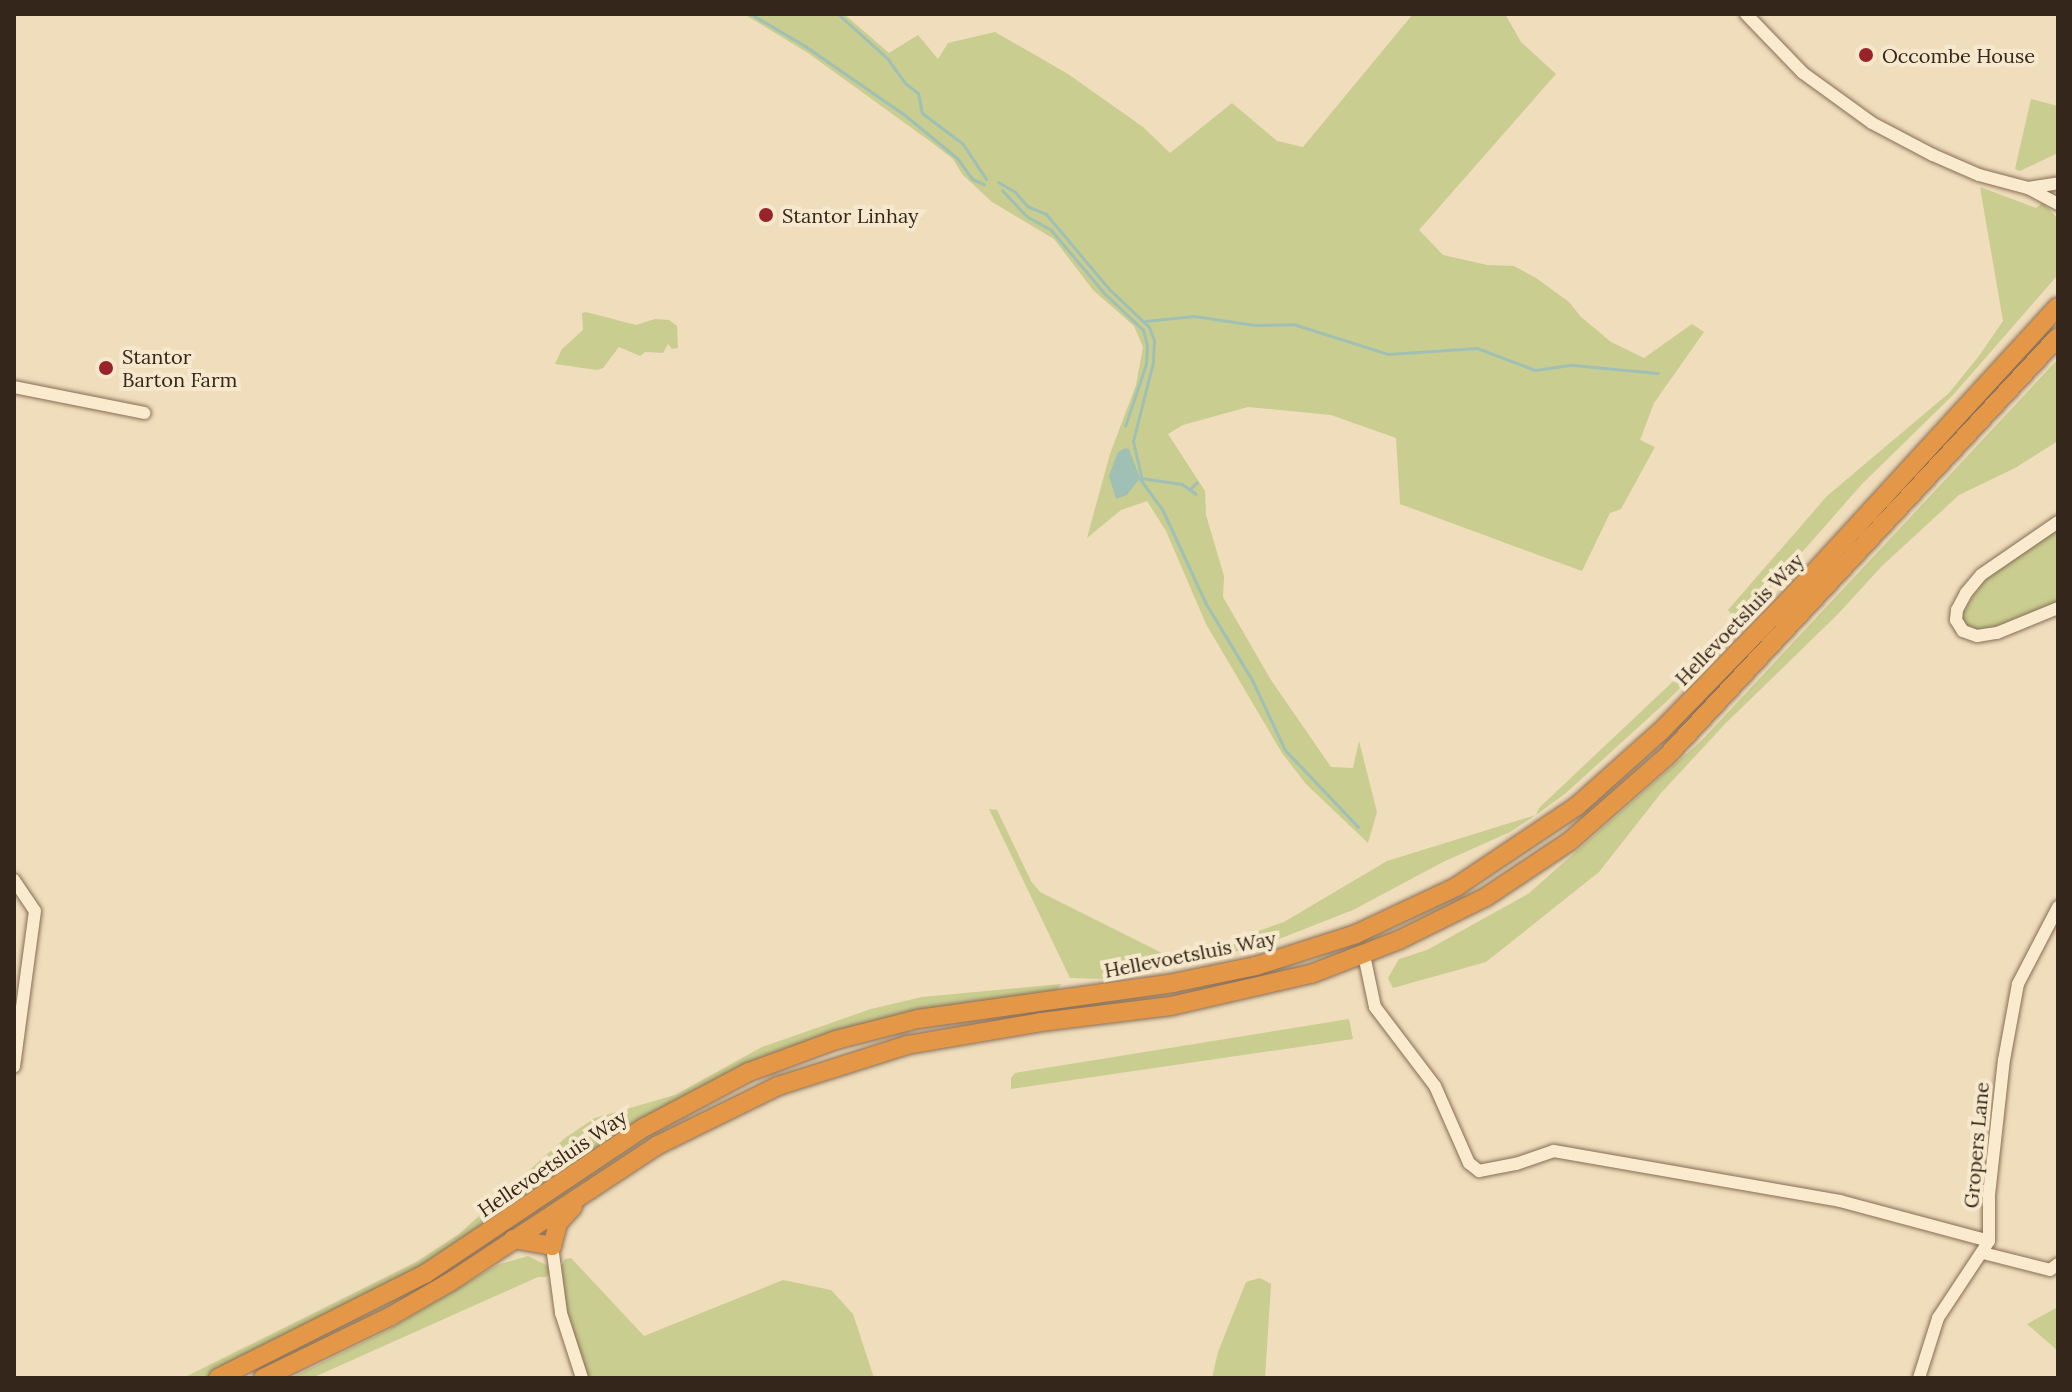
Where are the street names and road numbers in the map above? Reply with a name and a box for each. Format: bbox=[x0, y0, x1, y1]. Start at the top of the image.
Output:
street label: Hellevoetsluis Way bbox=[1670, 548, 1808, 690]
street label: Hellevoetsluis Way bbox=[1102, 926, 1278, 982]
street label: Gropers Lane bbox=[1959, 1081, 1993, 1209]
street label: Hellevoetsluis Way bbox=[473, 1104, 631, 1222]

